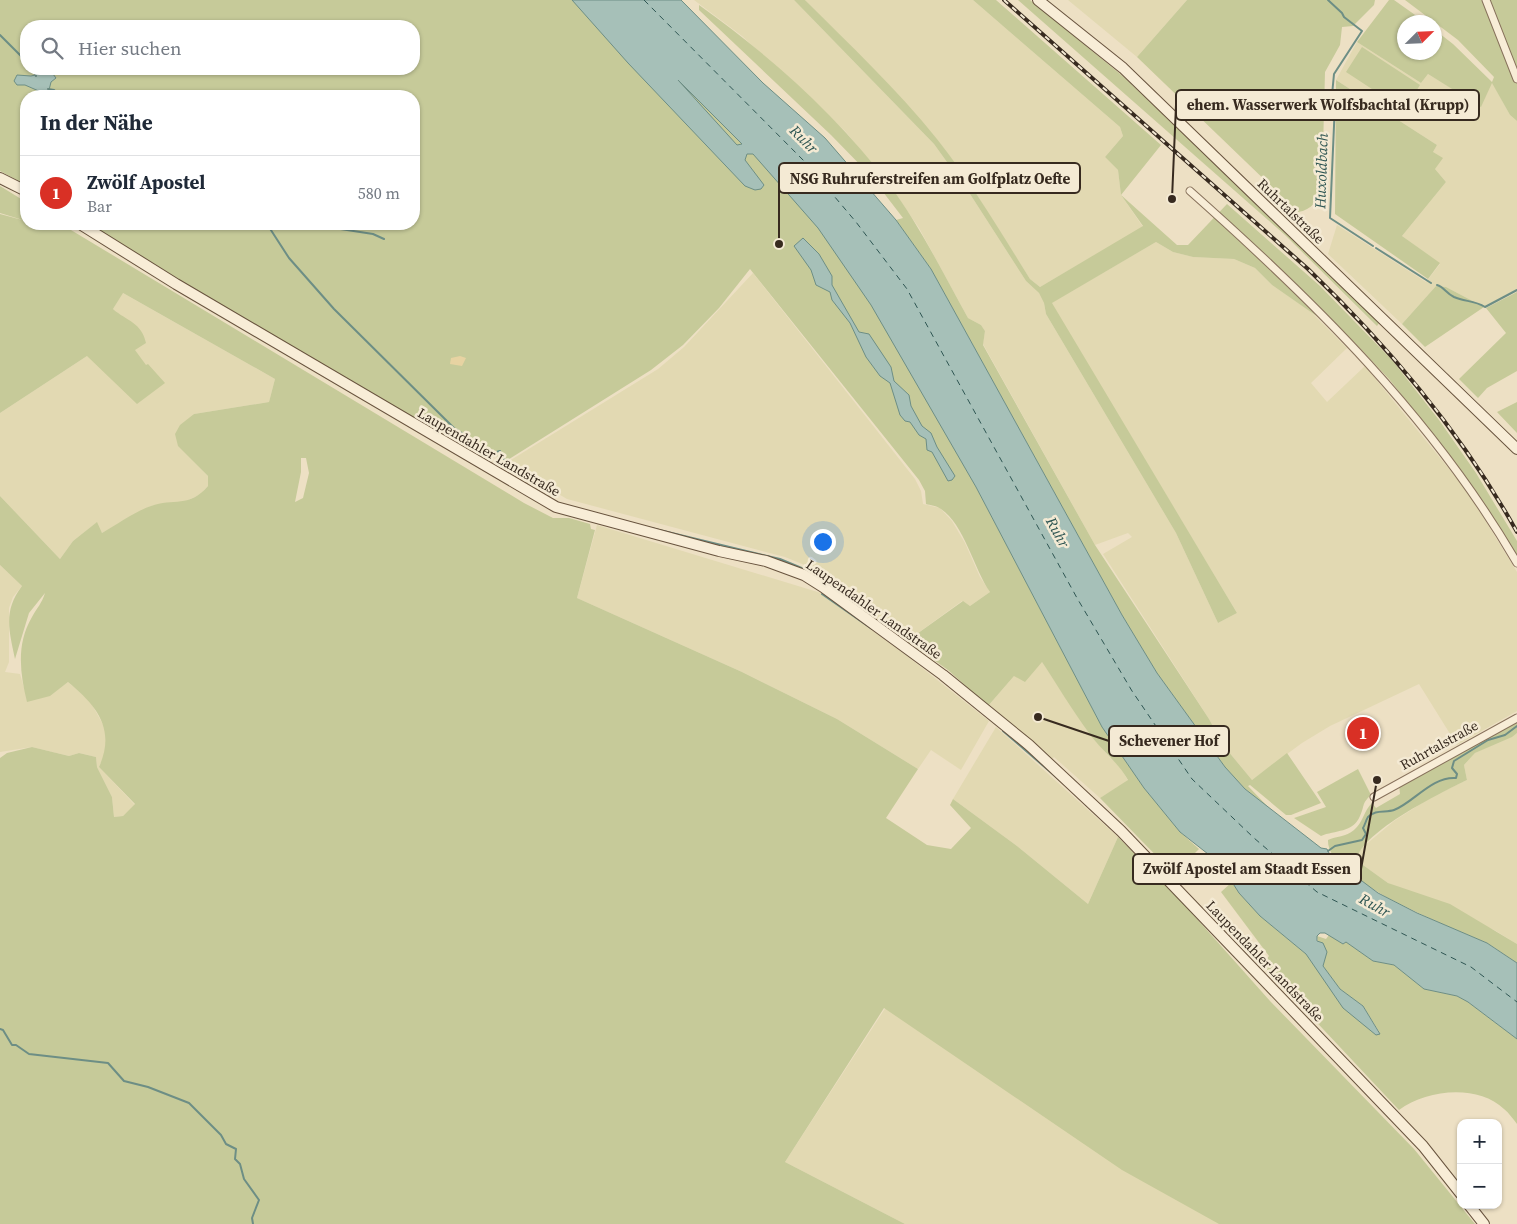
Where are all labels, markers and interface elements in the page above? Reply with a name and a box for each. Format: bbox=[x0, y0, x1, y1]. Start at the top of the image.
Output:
north arrow bbox=[1397, 15, 1442, 60]
search box bbox=[20, 20, 420, 75]
icon: search bbox=[38, 34, 66, 62]
text: Hier suchen bbox=[78, 35, 182, 61]
callout: ehem. Wasserwerk Wolfsbachtal (Krupp) bbox=[1176, 90, 1479, 120]
text: ehem. Wasserwerk Wolfsbachtal (Krupp) bbox=[1187, 94, 1469, 115]
text: In der Nähe bbox=[40, 108, 153, 137]
water label: Ruhr bbox=[785, 120, 823, 158]
water label: Huxoldbach bbox=[1309, 133, 1333, 210]
callout: NSG Ruhruferstreifen am Golfplatz Oefte bbox=[779, 163, 1080, 193]
text: NSG Ruhruferstreifen am Golfplatz Oefte bbox=[790, 168, 1071, 189]
text: Zwölf Apostel bbox=[87, 169, 205, 195]
street label: Ruhrtalstraße bbox=[1253, 174, 1329, 248]
text: 1 bbox=[52, 182, 60, 204]
text: 580 m bbox=[358, 182, 400, 204]
text: Bar bbox=[87, 195, 112, 217]
street label: Laupendahler Landstraße bbox=[414, 403, 564, 501]
water label: Ruhr bbox=[1041, 512, 1075, 552]
your location bbox=[810, 529, 836, 555]
street label: Laupendahler Landstraße bbox=[802, 554, 946, 664]
pin: 1 bbox=[1347, 714, 1379, 752]
street label: Ruhrtalstraße bbox=[1396, 715, 1482, 775]
callout: Schevener Hof bbox=[1109, 726, 1229, 756]
text: Schevener Hof bbox=[1119, 730, 1221, 751]
callout: Zwölf Apostel am Staadt Essen bbox=[1133, 854, 1361, 884]
text: Zwölf Apostel am Staadt Essen bbox=[1143, 858, 1351, 879]
water label: Ruhr bbox=[1355, 888, 1395, 922]
street label: Laupendahler Landstraße bbox=[1202, 896, 1328, 1026]
map controls bbox=[1457, 1119, 1502, 1209]
button: + bbox=[1457, 1119, 1502, 1164]
button: − bbox=[1457, 1164, 1502, 1209]

